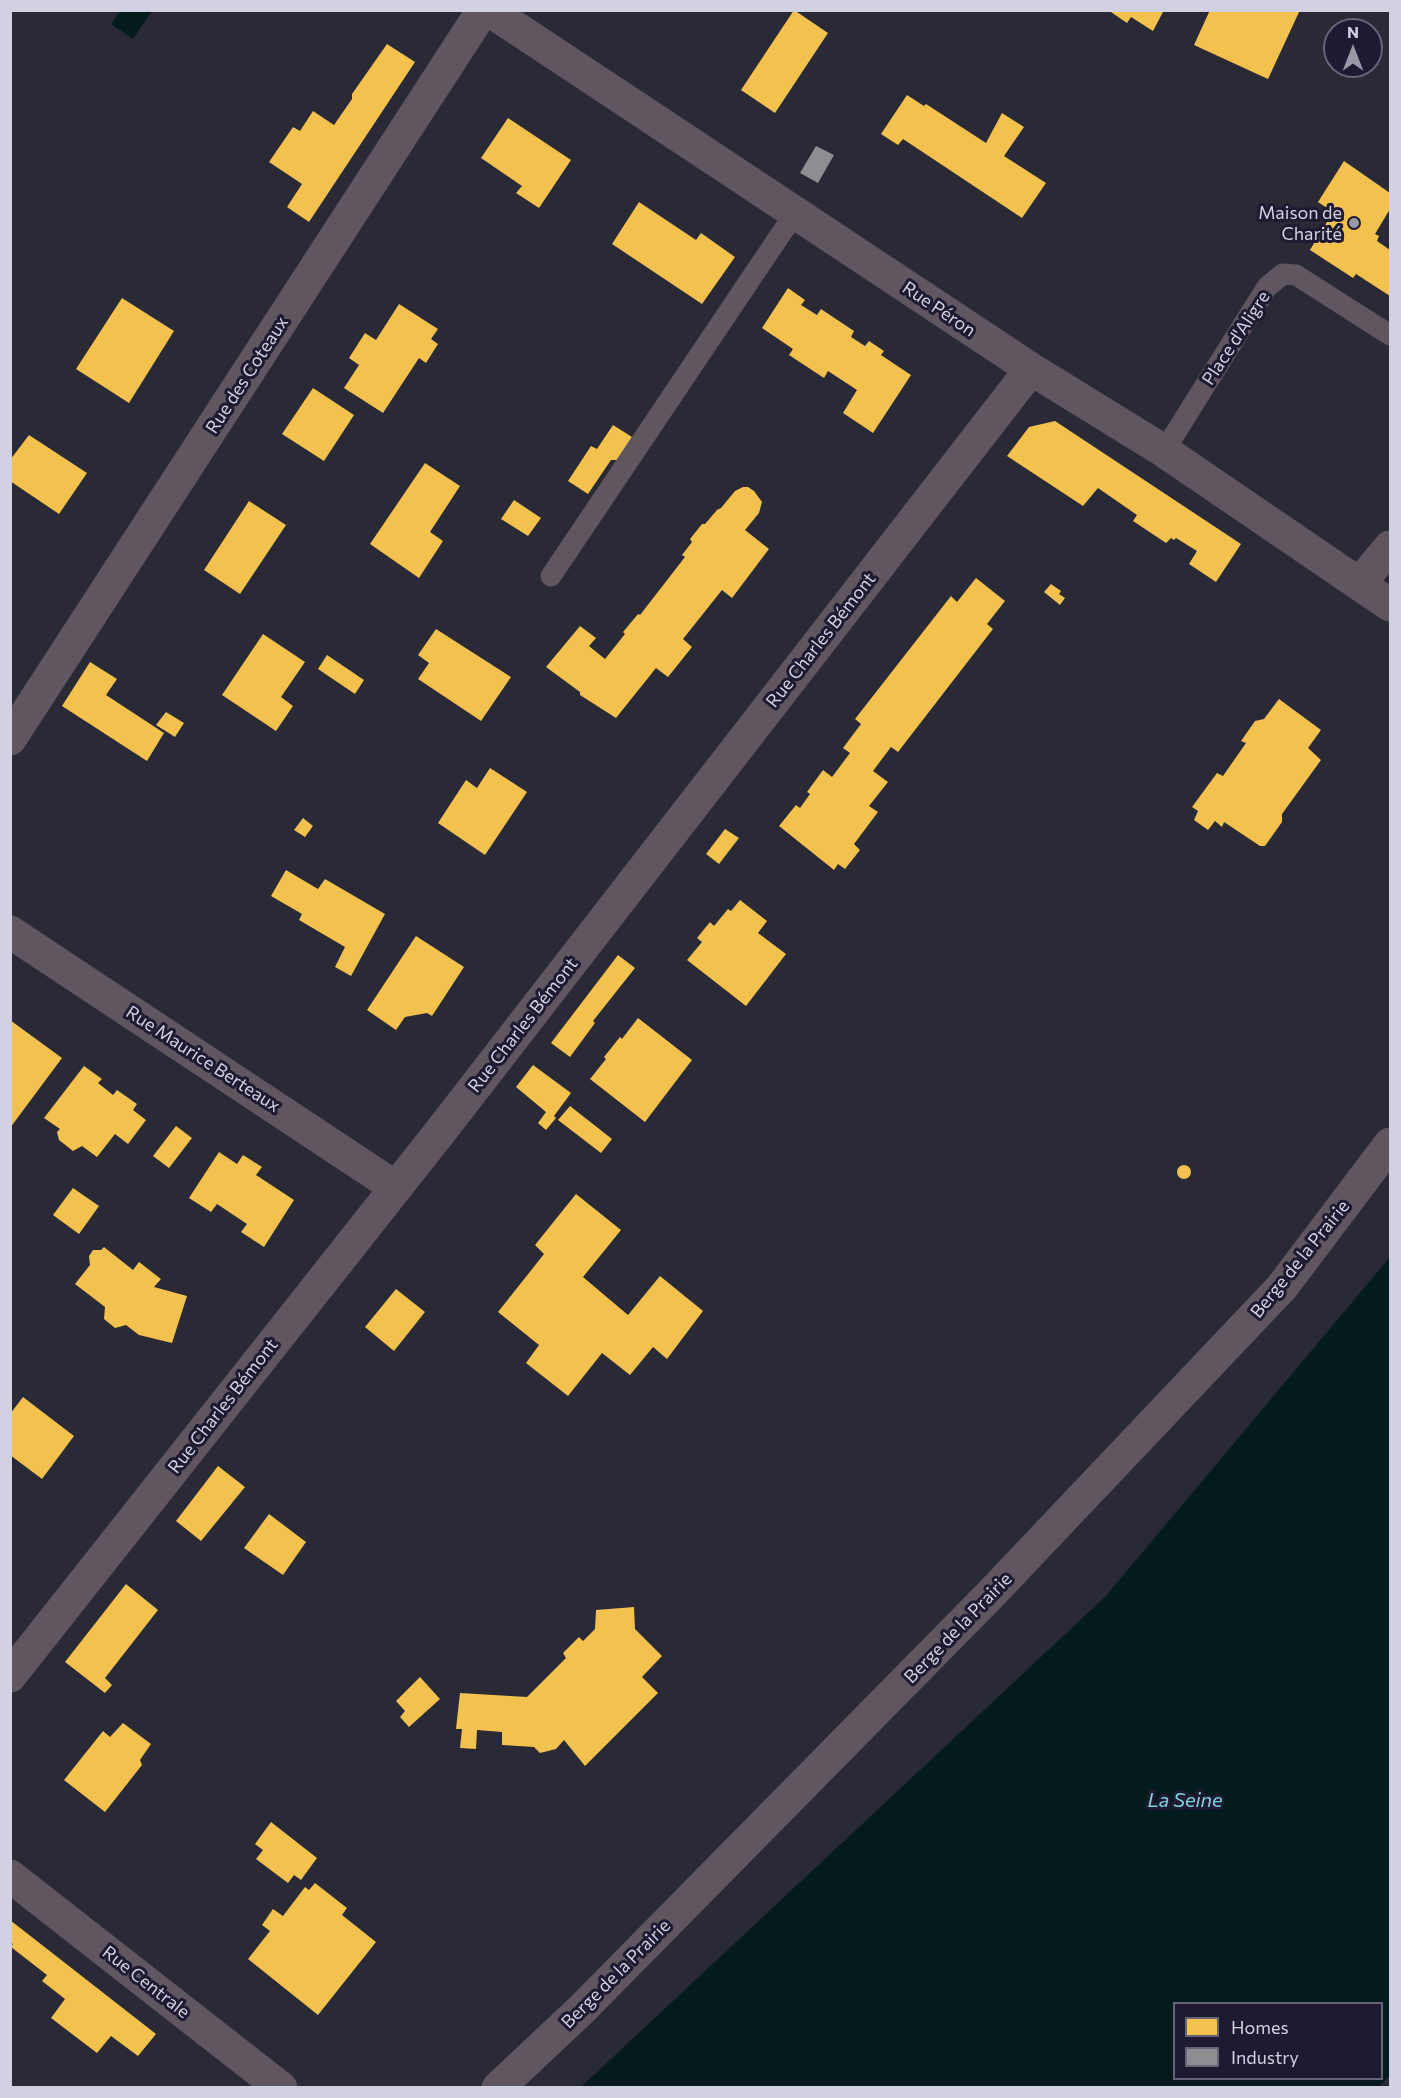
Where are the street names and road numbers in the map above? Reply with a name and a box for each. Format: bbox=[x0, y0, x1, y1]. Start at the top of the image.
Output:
street label: Rue Péron bbox=[898, 277, 980, 341]
street label: Place d'Aligre bbox=[1198, 287, 1274, 389]
street label: Rue des Coteaux bbox=[201, 312, 293, 438]
street label: Rue Charles Bémont bbox=[762, 568, 880, 712]
street label: Rue Charles Bémont bbox=[464, 953, 582, 1097]
street label: Rue Maurice Berteaux bbox=[122, 1001, 284, 1117]
street label: Berge de la Prairie bbox=[1246, 1196, 1354, 1322]
street label: Rue Charles Bémont bbox=[164, 1334, 282, 1478]
street label: Berge de la Prairie bbox=[900, 1568, 1016, 1688]
street label: Berge de la Prairie bbox=[557, 1915, 675, 2033]
street label: Rue Centrale bbox=[98, 1941, 194, 2023]

